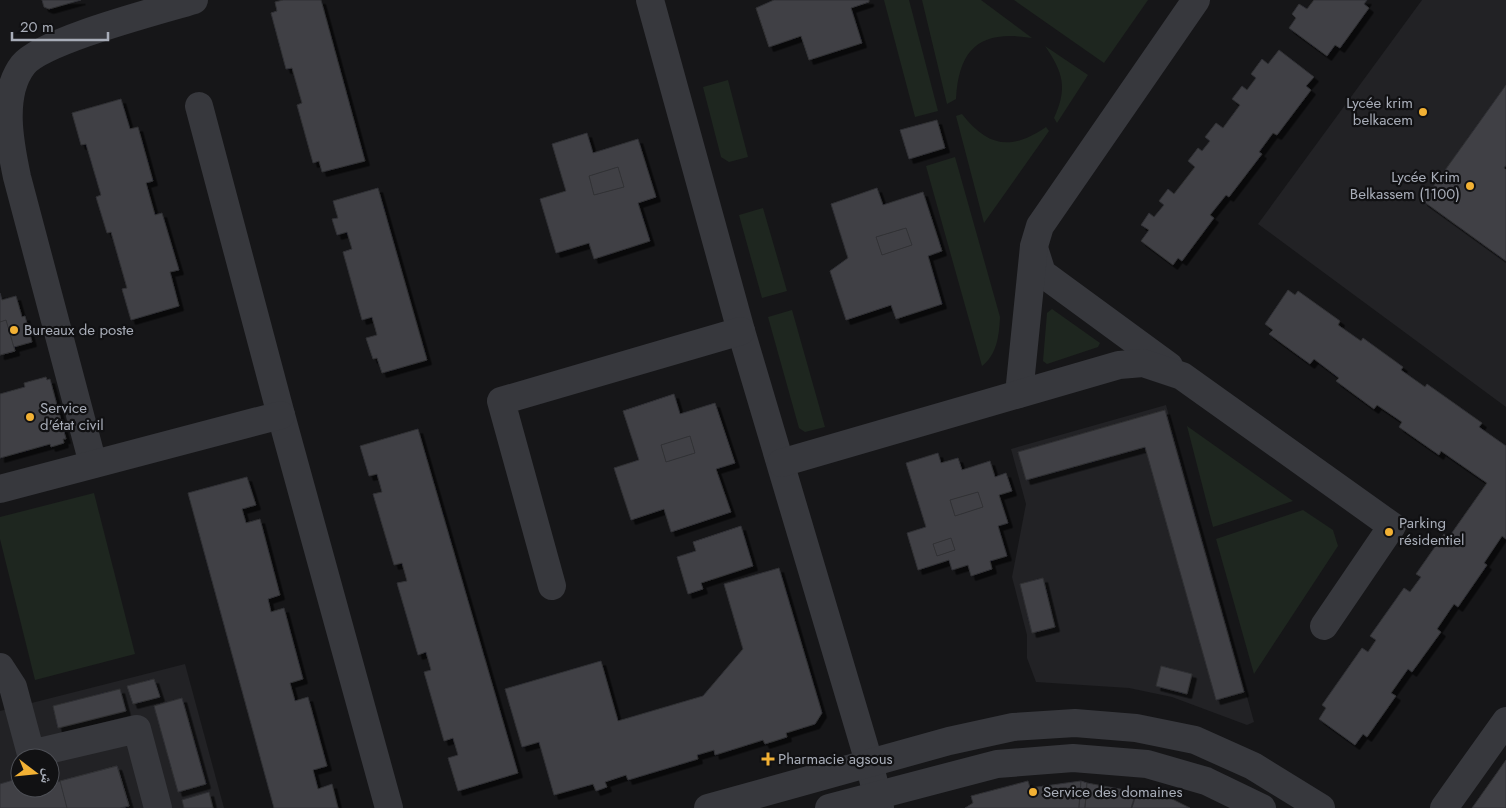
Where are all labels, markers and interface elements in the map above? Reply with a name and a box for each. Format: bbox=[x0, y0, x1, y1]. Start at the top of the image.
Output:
scale bar bbox=[12, 10, 109, 42]
text: 20 m bbox=[20, 16, 54, 38]
place label: Lycée krim belkacem bbox=[1346, 92, 1413, 131]
marker: Lycée krim belkacem bbox=[1417, 106, 1429, 118]
place label: Lycée Krim Belkassem (1100) bbox=[1350, 166, 1460, 205]
marker: Lycée Krim Belkassem (1100) bbox=[1464, 180, 1476, 192]
place label: Bureaux de poste bbox=[24, 319, 134, 341]
marker: Bureaux de poste bbox=[8, 324, 20, 336]
place label: Service d'état civil bbox=[40, 397, 104, 436]
marker: Service d'état civil bbox=[24, 411, 36, 423]
place label: Parking résidentiel bbox=[1399, 512, 1464, 551]
marker: Parking résidentiel bbox=[1383, 526, 1395, 538]
north arrow bbox=[10, 748, 60, 798]
place label: Pharmacie agsous bbox=[778, 748, 893, 770]
marker: Pharmacie agsous bbox=[762, 753, 774, 765]
text: ش bbox=[36, 767, 59, 787]
place label: Service des domaines bbox=[1043, 781, 1182, 803]
marker: Service des domaines bbox=[1027, 786, 1039, 798]

